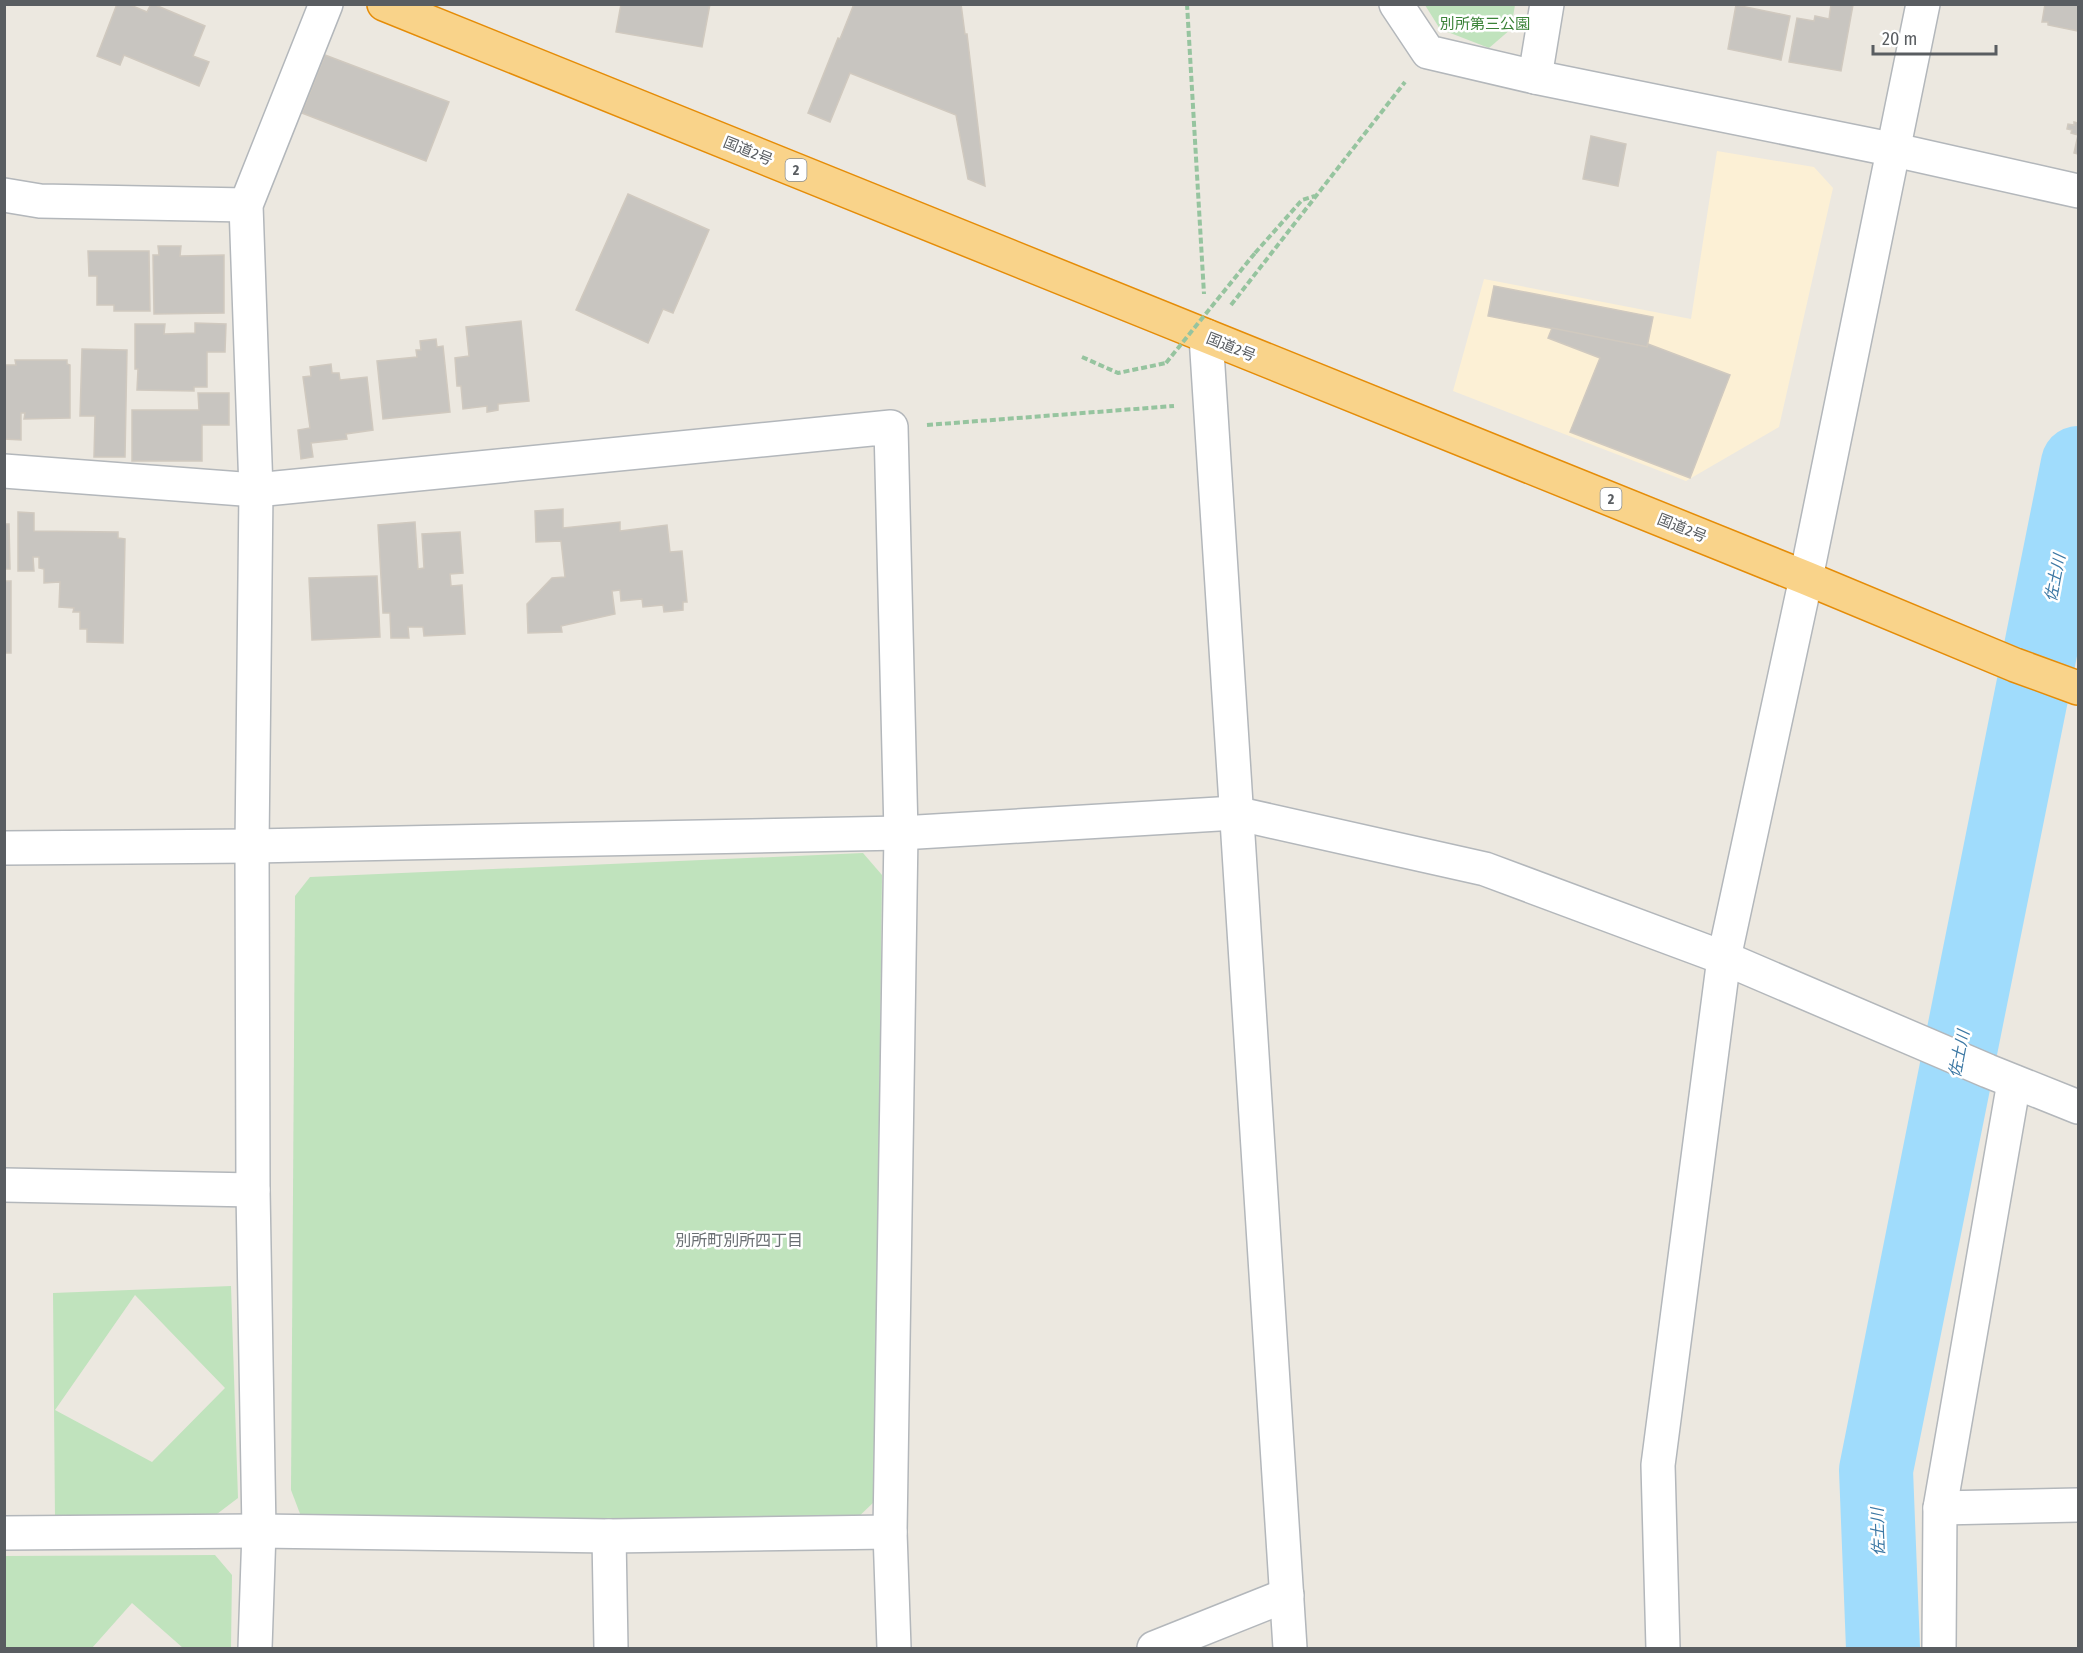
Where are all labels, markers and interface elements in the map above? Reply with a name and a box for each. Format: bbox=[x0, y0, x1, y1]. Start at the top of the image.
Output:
park label: 別所第三公園 bbox=[1440, 15, 1530, 33]
scale bar bbox=[1873, 18, 1996, 56]
text: 20 m bbox=[1882, 28, 1917, 50]
street label: 国道2号 bbox=[721, 133, 775, 169]
road number: 2 bbox=[786, 159, 806, 181]
street label: 国道2号 bbox=[1204, 329, 1258, 365]
road number: 2 bbox=[1600, 488, 1622, 510]
street label: 国道2号 bbox=[1655, 510, 1709, 546]
water label: 佐土川 bbox=[2041, 551, 2069, 603]
water label: 佐土川 bbox=[1945, 1027, 1973, 1079]
district label: 別所町別所四丁目 bbox=[675, 1231, 803, 1250]
water label: 佐土川 bbox=[1868, 1506, 1888, 1556]

